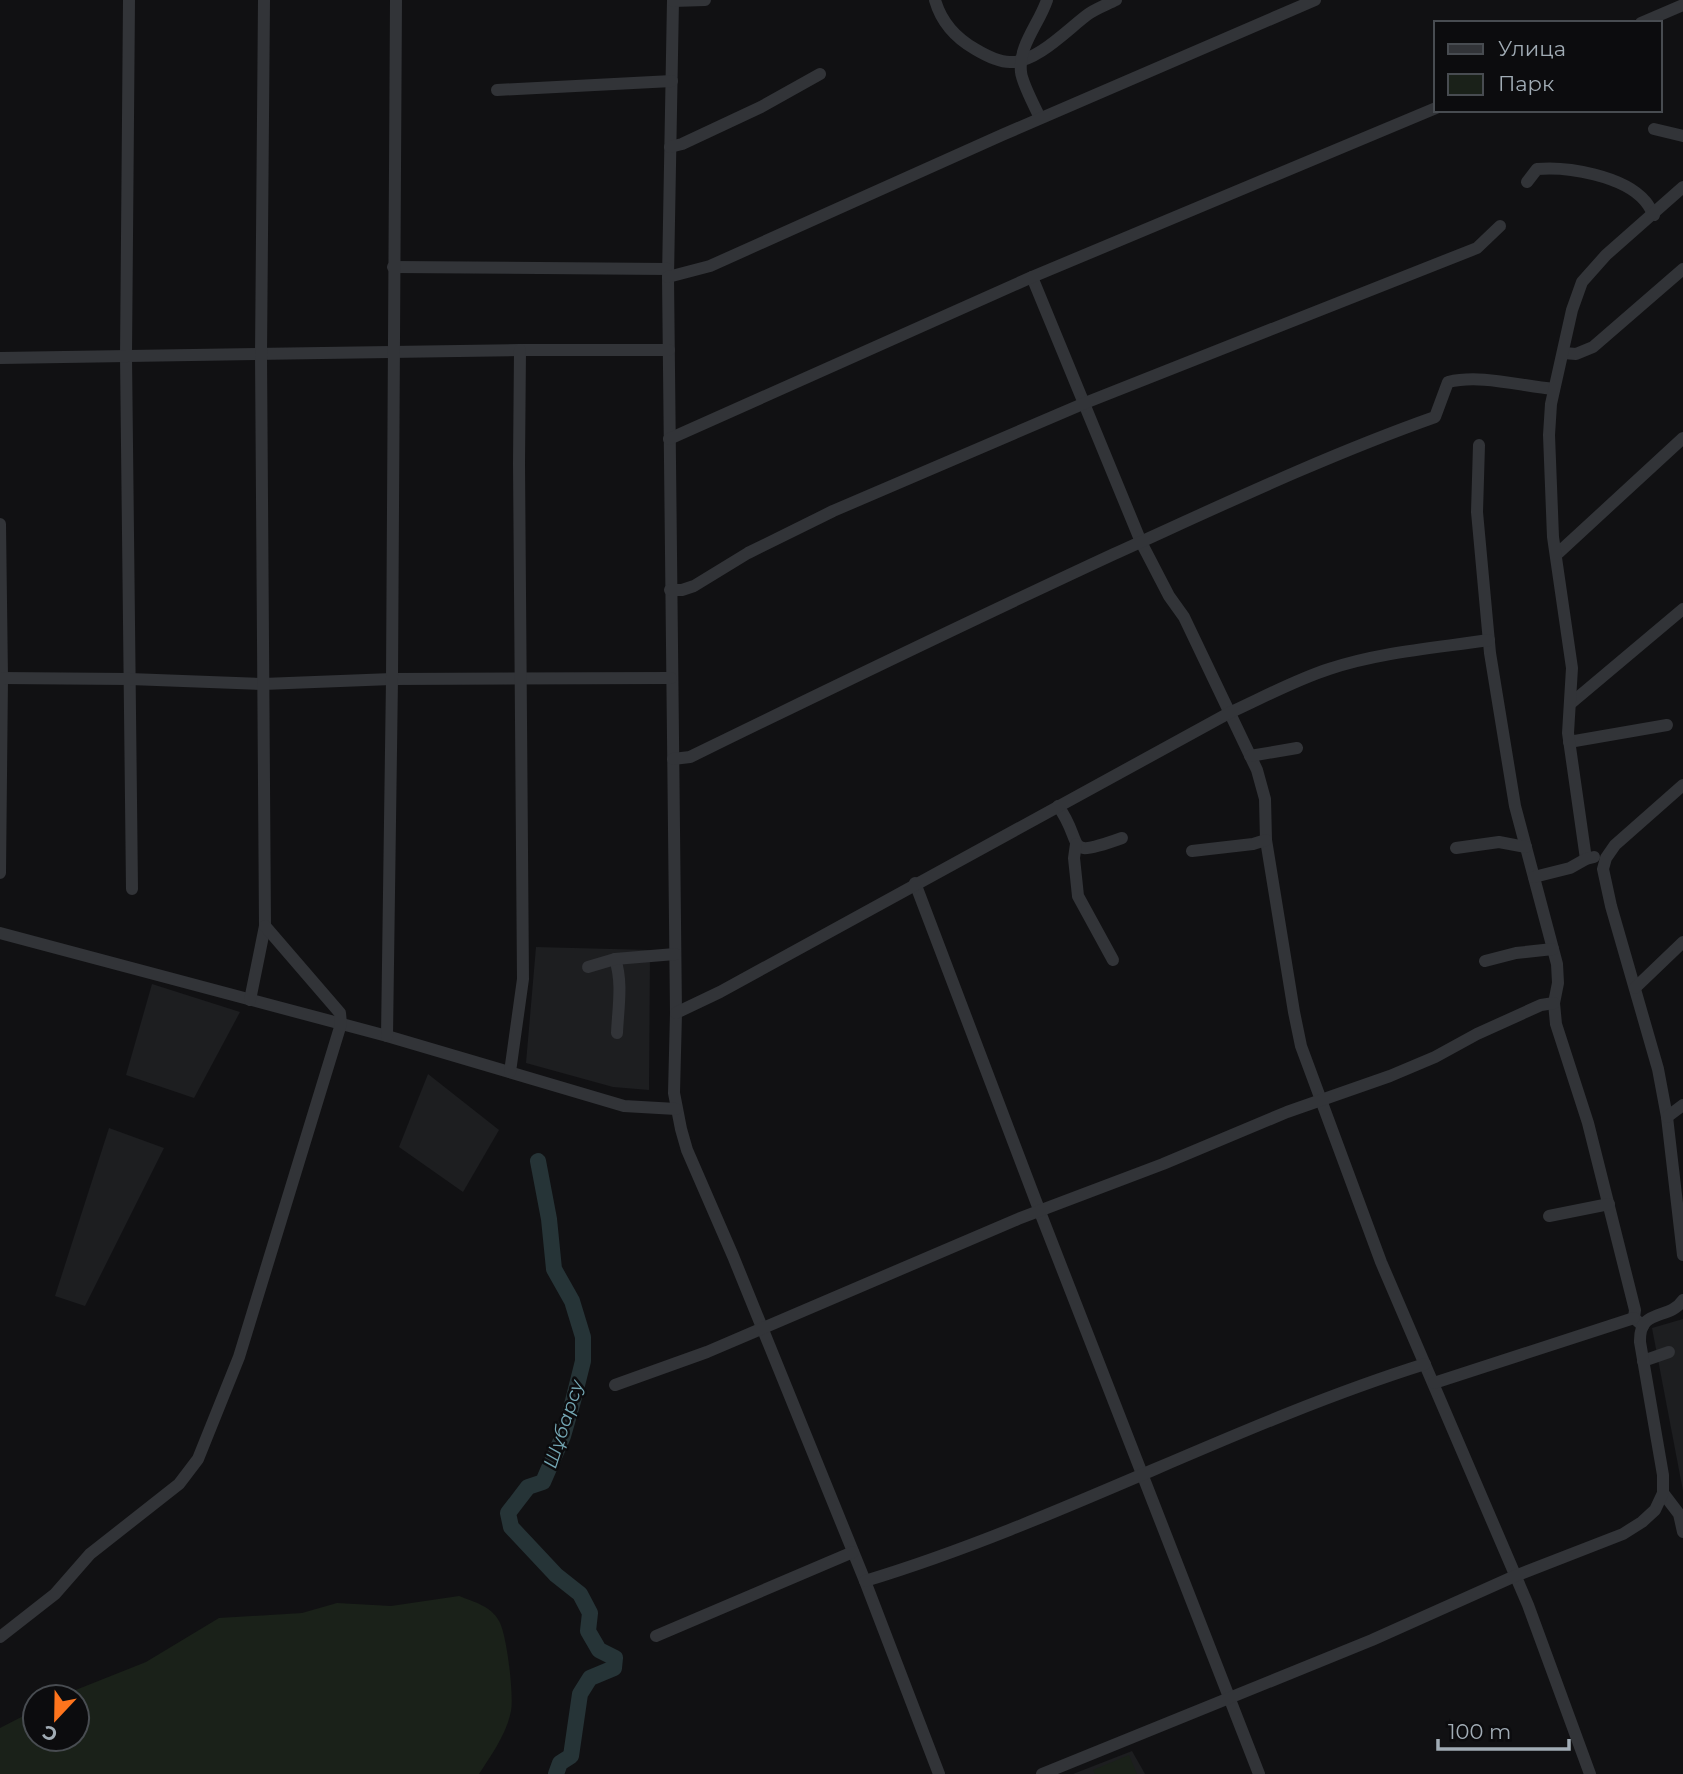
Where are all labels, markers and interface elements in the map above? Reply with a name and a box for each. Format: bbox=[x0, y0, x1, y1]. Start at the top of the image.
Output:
legend bbox=[1434, 21, 1662, 112]
text: Улица bbox=[1498, 36, 1566, 61]
text: Парк bbox=[1498, 71, 1554, 96]
water label: Шұбарсу bbox=[538, 1376, 589, 1471]
north arrow bbox=[21, 1683, 91, 1753]
scale bar bbox=[1438, 1708, 1569, 1752]
text: 100 m bbox=[1448, 1719, 1511, 1744]
text: С bbox=[39, 1720, 61, 1747]

